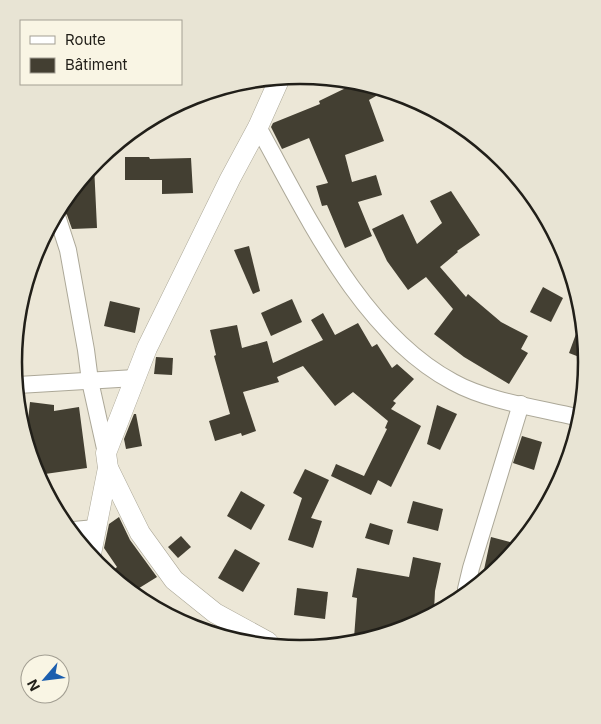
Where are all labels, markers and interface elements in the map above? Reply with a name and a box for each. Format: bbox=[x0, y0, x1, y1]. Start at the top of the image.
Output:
legend bbox=[20, 20, 182, 85]
text: Route bbox=[65, 30, 106, 49]
text: Bâtiment bbox=[65, 55, 128, 74]
north arrow bbox=[20, 654, 70, 704]
text: N bbox=[23, 677, 43, 694]

